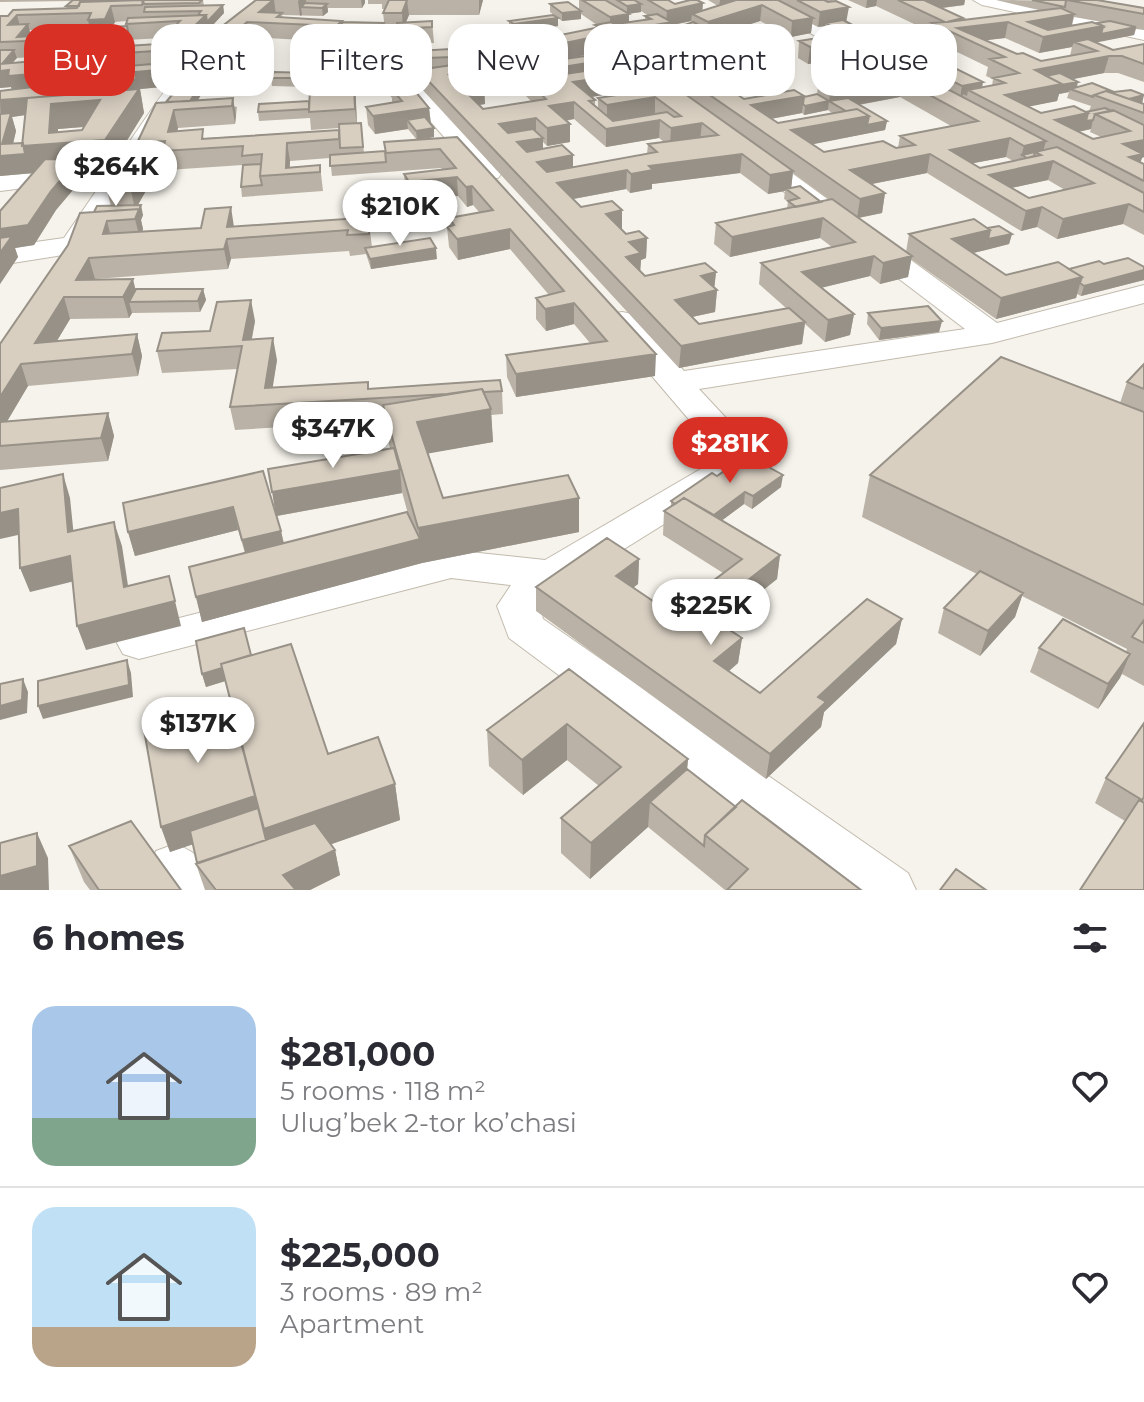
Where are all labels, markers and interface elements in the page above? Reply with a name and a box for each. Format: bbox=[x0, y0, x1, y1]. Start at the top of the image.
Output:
chip: Buy bbox=[24, 24, 135, 96]
chip: Rent bbox=[151, 24, 274, 96]
chip: Filters bbox=[290, 24, 432, 96]
chip: New bbox=[448, 24, 568, 96]
chip: Apartment bbox=[584, 24, 795, 96]
chip: House bbox=[811, 24, 957, 96]
pin: $264K bbox=[60, 140, 172, 208]
text: $264K bbox=[73, 150, 159, 182]
pin: $210K bbox=[344, 180, 456, 248]
text: $210K bbox=[360, 190, 440, 222]
pin: $347K bbox=[277, 402, 389, 470]
text: $347K bbox=[291, 412, 375, 444]
pin: $281K bbox=[674, 417, 786, 485]
text: $281K bbox=[691, 427, 769, 459]
pin: $225K bbox=[655, 579, 767, 647]
text: $225K bbox=[670, 589, 752, 621]
pin: $137K bbox=[142, 697, 254, 765]
text: $137K bbox=[159, 707, 237, 739]
icon: filters bbox=[1068, 916, 1112, 960]
text: 6 homes bbox=[32, 917, 185, 959]
text: $281,000 bbox=[280, 1033, 435, 1075]
icon: home bbox=[96, 1038, 192, 1134]
icon: heart bbox=[1068, 1064, 1112, 1108]
text: 5 rooms · 118 m² bbox=[280, 1075, 486, 1107]
text: Ulugʼbek 2-tor koʼchasi bbox=[280, 1107, 577, 1139]
text: $225,000 bbox=[280, 1234, 440, 1276]
icon: home bbox=[96, 1239, 192, 1335]
icon: heart bbox=[1068, 1265, 1112, 1309]
text: 3 rooms · 89 m² bbox=[280, 1276, 483, 1308]
text: Apartment bbox=[280, 1308, 424, 1340]

